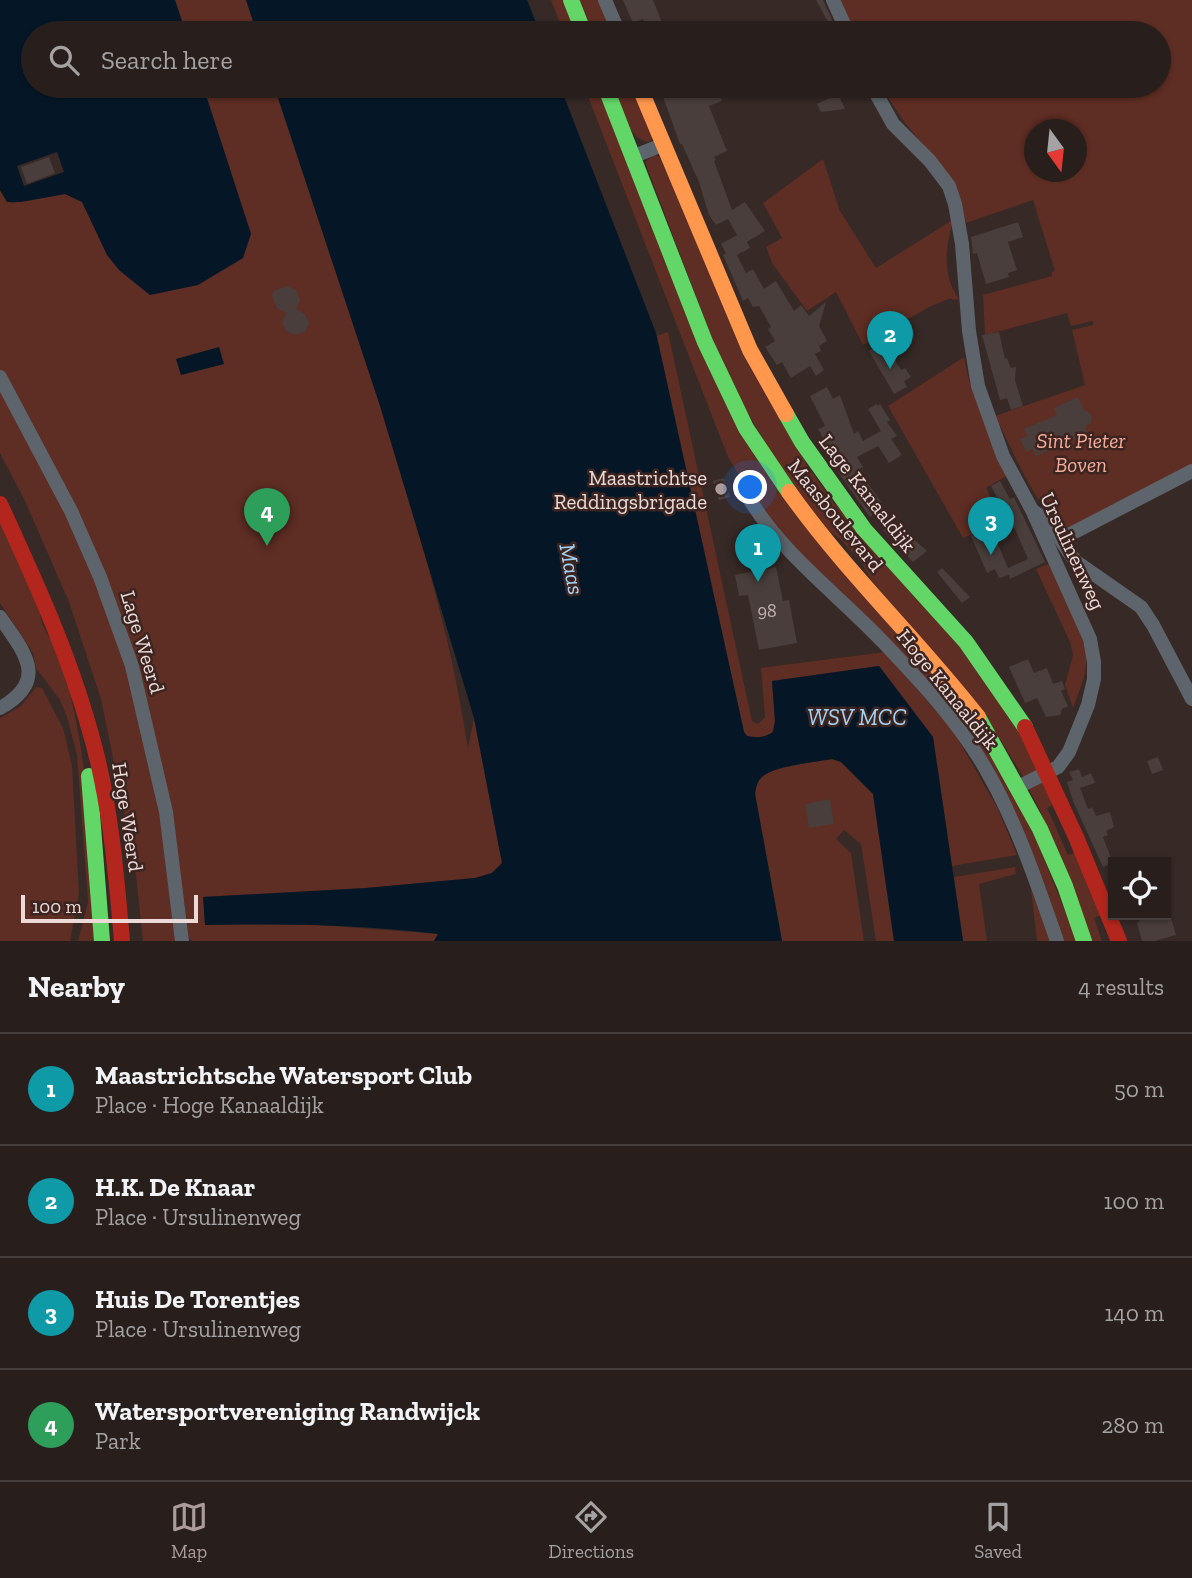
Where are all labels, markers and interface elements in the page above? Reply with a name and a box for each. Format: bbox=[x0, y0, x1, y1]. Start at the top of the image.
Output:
search box bbox=[21, 21, 1171, 98]
icon: search bbox=[45, 41, 83, 79]
text: Search here bbox=[101, 44, 233, 76]
north arrow bbox=[1024, 119, 1087, 182]
pin: 2 bbox=[867, 311, 913, 369]
park label: Sint Pieter Boven bbox=[1036, 428, 1126, 477]
street label: Lage Kanaaldijk bbox=[813, 429, 922, 558]
street label: Maasboulevard bbox=[783, 454, 889, 577]
place label: Maastrichtse Reddingsbrigade bbox=[554, 465, 707, 514]
your location bbox=[733, 470, 767, 504]
marker: Maastrichtse Reddingsbrigade bbox=[713, 481, 729, 497]
pin: 4 bbox=[244, 488, 290, 546]
street label: Ursulinenweg bbox=[1035, 488, 1111, 614]
pin: 3 bbox=[968, 497, 1014, 555]
pin: 1 bbox=[735, 524, 781, 582]
water label: Maas bbox=[553, 541, 591, 597]
street label: Lage Weerd bbox=[116, 588, 171, 697]
house number: 98 bbox=[757, 600, 777, 622]
street label: Hoge Kanaaldijk bbox=[891, 624, 1004, 755]
water label: WSV MCC bbox=[807, 703, 907, 731]
street label: Hoge Weerd bbox=[107, 761, 149, 874]
map controls bbox=[1108, 857, 1171, 920]
button: locate bbox=[1108, 857, 1171, 920]
scale bar bbox=[21, 892, 198, 924]
text: 100 m bbox=[32, 895, 82, 918]
text: Nearby bbox=[28, 969, 125, 1005]
text: 4 results bbox=[1078, 973, 1164, 1001]
text: Maastrichtsche Watersport Club bbox=[95, 1059, 472, 1091]
text: 1 bbox=[46, 1075, 56, 1103]
text: 50 m bbox=[1114, 1075, 1164, 1103]
text: Place · Hoge Kanaaldijk bbox=[95, 1091, 324, 1119]
text: H.K. De Knaar bbox=[95, 1171, 255, 1203]
text: 2 bbox=[45, 1187, 57, 1215]
text: 100 m bbox=[1104, 1187, 1164, 1215]
text: Place · Ursulinenweg bbox=[95, 1203, 301, 1231]
text: Huis De Torentjes bbox=[95, 1283, 300, 1315]
text: 3 bbox=[45, 1299, 57, 1327]
text: 140 m bbox=[1104, 1299, 1164, 1327]
text: Place · Ursulinenweg bbox=[95, 1315, 301, 1343]
text: Watersportvereniging Randwijck bbox=[95, 1395, 480, 1427]
text: 4 bbox=[44, 1411, 58, 1439]
text: 280 m bbox=[1101, 1411, 1164, 1439]
text: Park bbox=[95, 1427, 141, 1455]
tab: Map bbox=[170, 1498, 208, 1563]
tab: Directions bbox=[548, 1498, 634, 1563]
tab: Saved bbox=[974, 1498, 1022, 1563]

